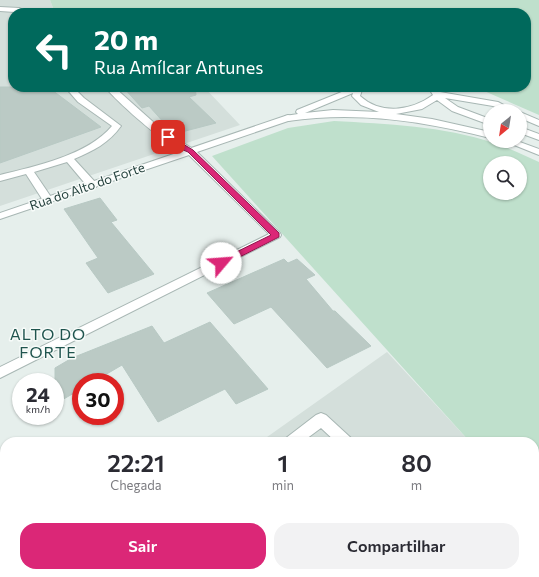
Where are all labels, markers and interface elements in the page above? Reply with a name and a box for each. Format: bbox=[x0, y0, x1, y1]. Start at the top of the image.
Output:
text: 20 m bbox=[94, 22, 158, 56]
icon: left bbox=[28, 24, 80, 76]
text: Rua Amílcar Antunes bbox=[94, 56, 263, 78]
north arrow bbox=[483, 104, 527, 148]
map controls bbox=[483, 104, 527, 200]
pin bbox=[151, 120, 185, 154]
icon: arrive bbox=[157, 126, 179, 148]
button: search bbox=[483, 156, 527, 200]
street label: Rua do Alto do Forte bbox=[27, 159, 147, 213]
position arrow bbox=[200, 242, 242, 284]
district label: ALTO DO FORTE bbox=[10, 324, 86, 361]
speed limit sign: 30 bbox=[72, 373, 124, 425]
text: 24 bbox=[26, 382, 50, 406]
text: km/h bbox=[26, 403, 50, 415]
text: 22:21 bbox=[107, 448, 165, 477]
text: 1 bbox=[278, 448, 288, 477]
text: 80 bbox=[401, 448, 432, 477]
text: Chegada bbox=[110, 477, 162, 493]
text: min bbox=[272, 477, 294, 493]
text: m bbox=[411, 477, 422, 493]
button: Sair bbox=[20, 523, 266, 569]
button: Compartilhar bbox=[274, 523, 519, 569]

